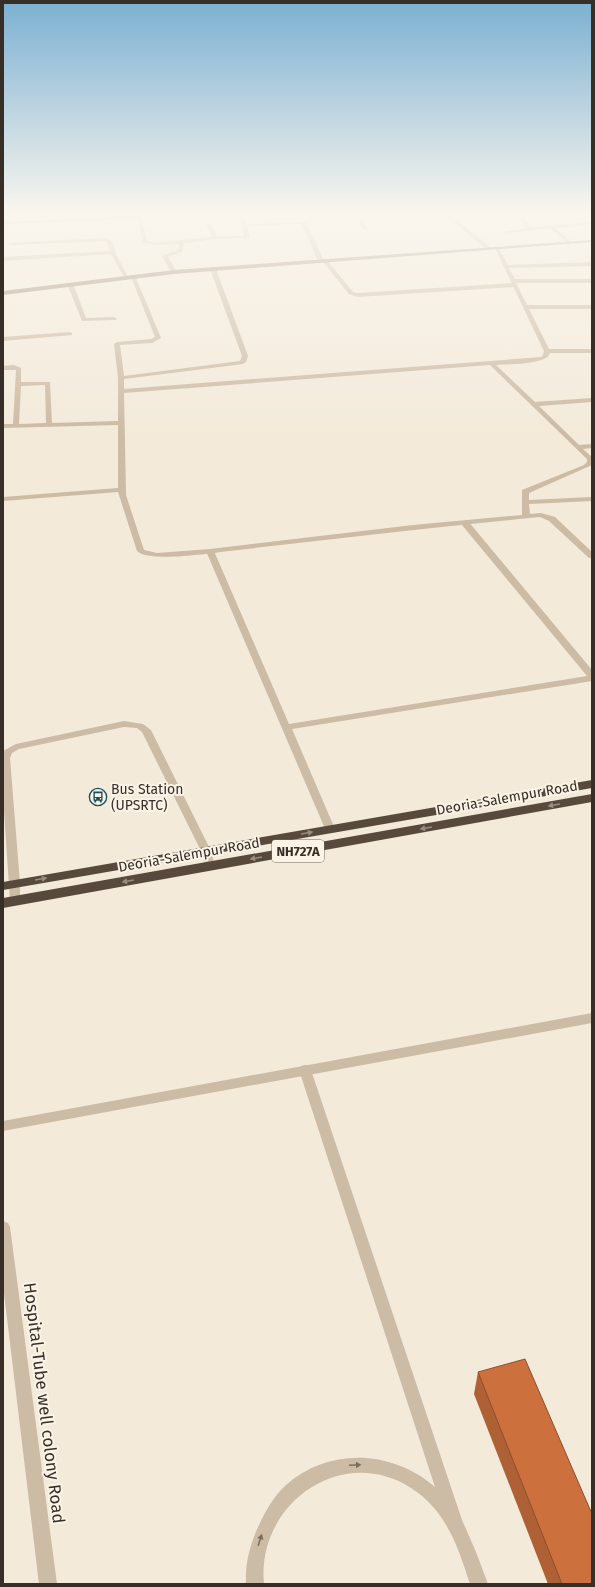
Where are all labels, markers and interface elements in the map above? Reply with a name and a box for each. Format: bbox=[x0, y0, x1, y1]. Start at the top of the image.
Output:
street label: Deoria-Salempur Road bbox=[435, 777, 579, 819]
place label: Bus Station (UPSRTC) bbox=[111, 781, 184, 814]
bus stop icon: Bus Station (UPSRTC) bbox=[88, 787, 108, 807]
one-way arrow bbox=[548, 802, 560, 808]
one-way arrow bbox=[420, 825, 432, 831]
one-way arrow bbox=[301, 830, 314, 836]
street label: Deoria-Salempur Road bbox=[117, 834, 261, 876]
road number: NH727A bbox=[272, 840, 324, 862]
one-way arrow bbox=[250, 855, 263, 861]
one-way arrow bbox=[35, 876, 48, 882]
one-way arrow bbox=[122, 878, 135, 884]
street label: Hospital-Tube well colony Road bbox=[19, 1281, 69, 1525]
one-way arrow bbox=[349, 1461, 361, 1468]
one-way arrow bbox=[258, 1534, 264, 1546]

